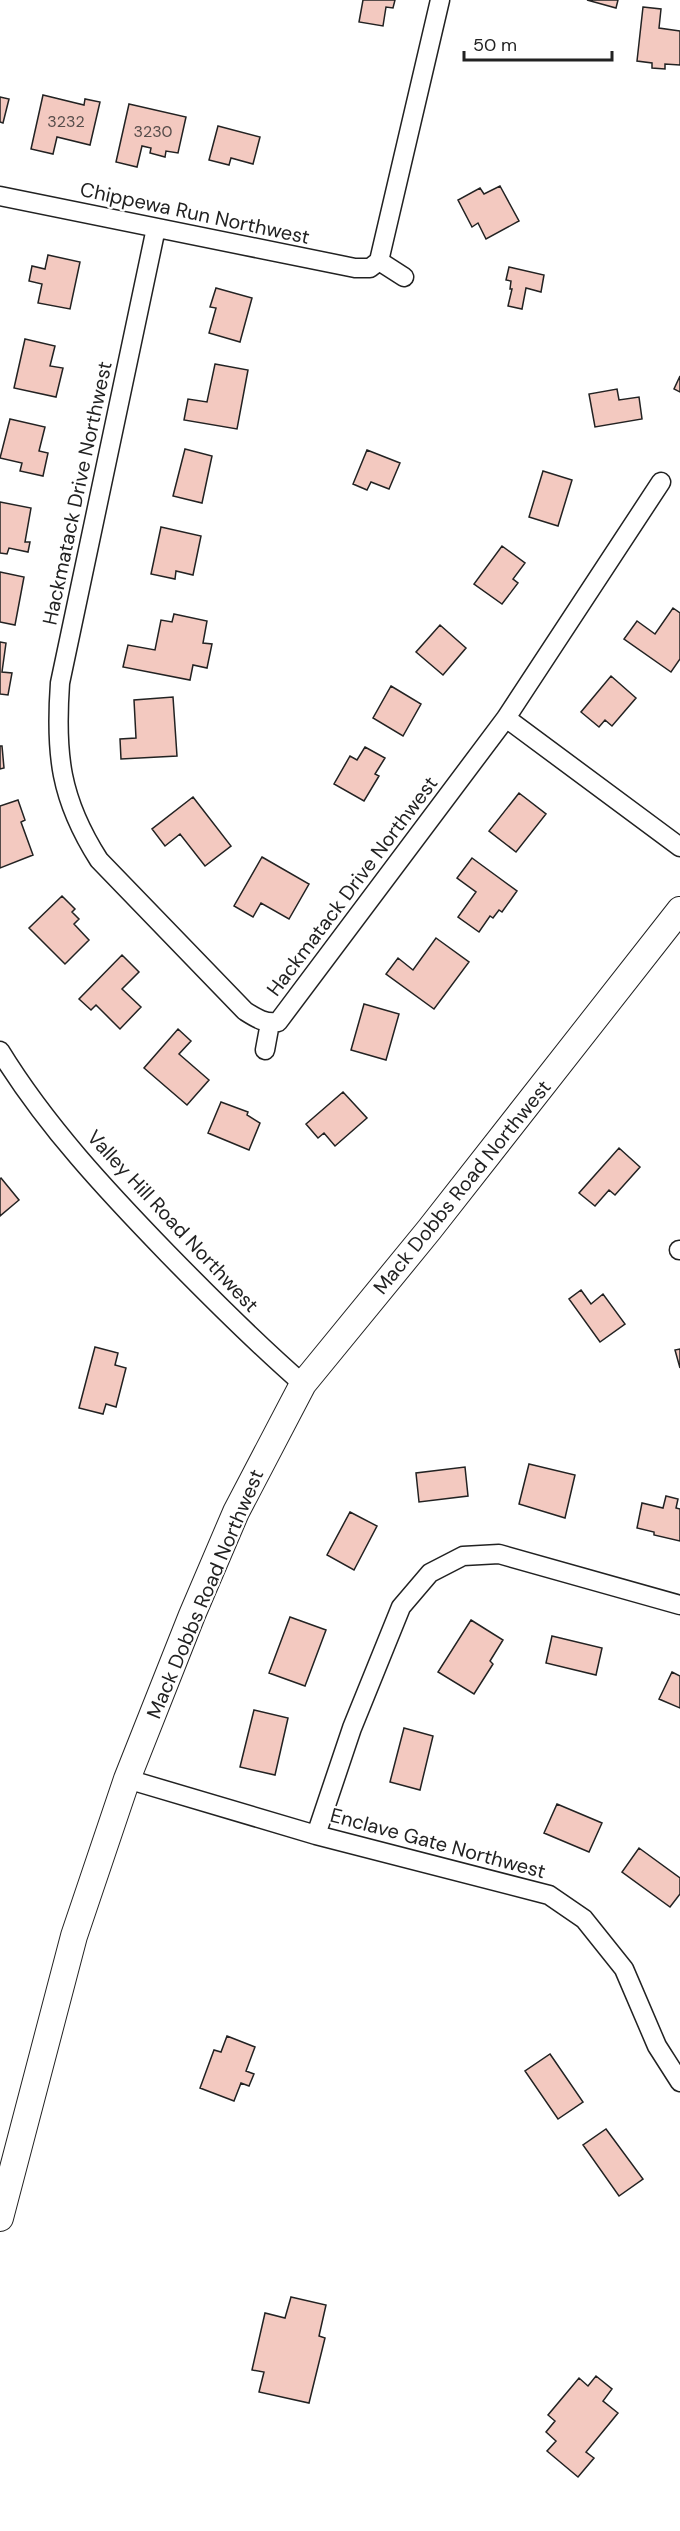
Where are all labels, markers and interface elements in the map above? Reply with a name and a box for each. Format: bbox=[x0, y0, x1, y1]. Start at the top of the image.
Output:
scale bar bbox=[464, 24, 612, 62]
text: 50 m bbox=[473, 33, 517, 57]
house number: 3232 bbox=[47, 111, 85, 132]
house number: 3230 bbox=[133, 121, 173, 142]
street label: Chippewa Run Northwest bbox=[78, 176, 312, 250]
street label: Hackmatack Drive Northwest bbox=[36, 359, 118, 627]
street label: Hackmatack Drive Northwest bbox=[261, 771, 443, 1001]
street label: Mack Dobbs Road Northwest bbox=[367, 1074, 557, 1300]
street label: Valley Hill Road Northwest bbox=[82, 1124, 264, 1318]
street label: Mack Dobbs Road Northwest bbox=[141, 1465, 269, 1723]
street label: Enclave Gate Northwest bbox=[327, 1802, 549, 1884]

